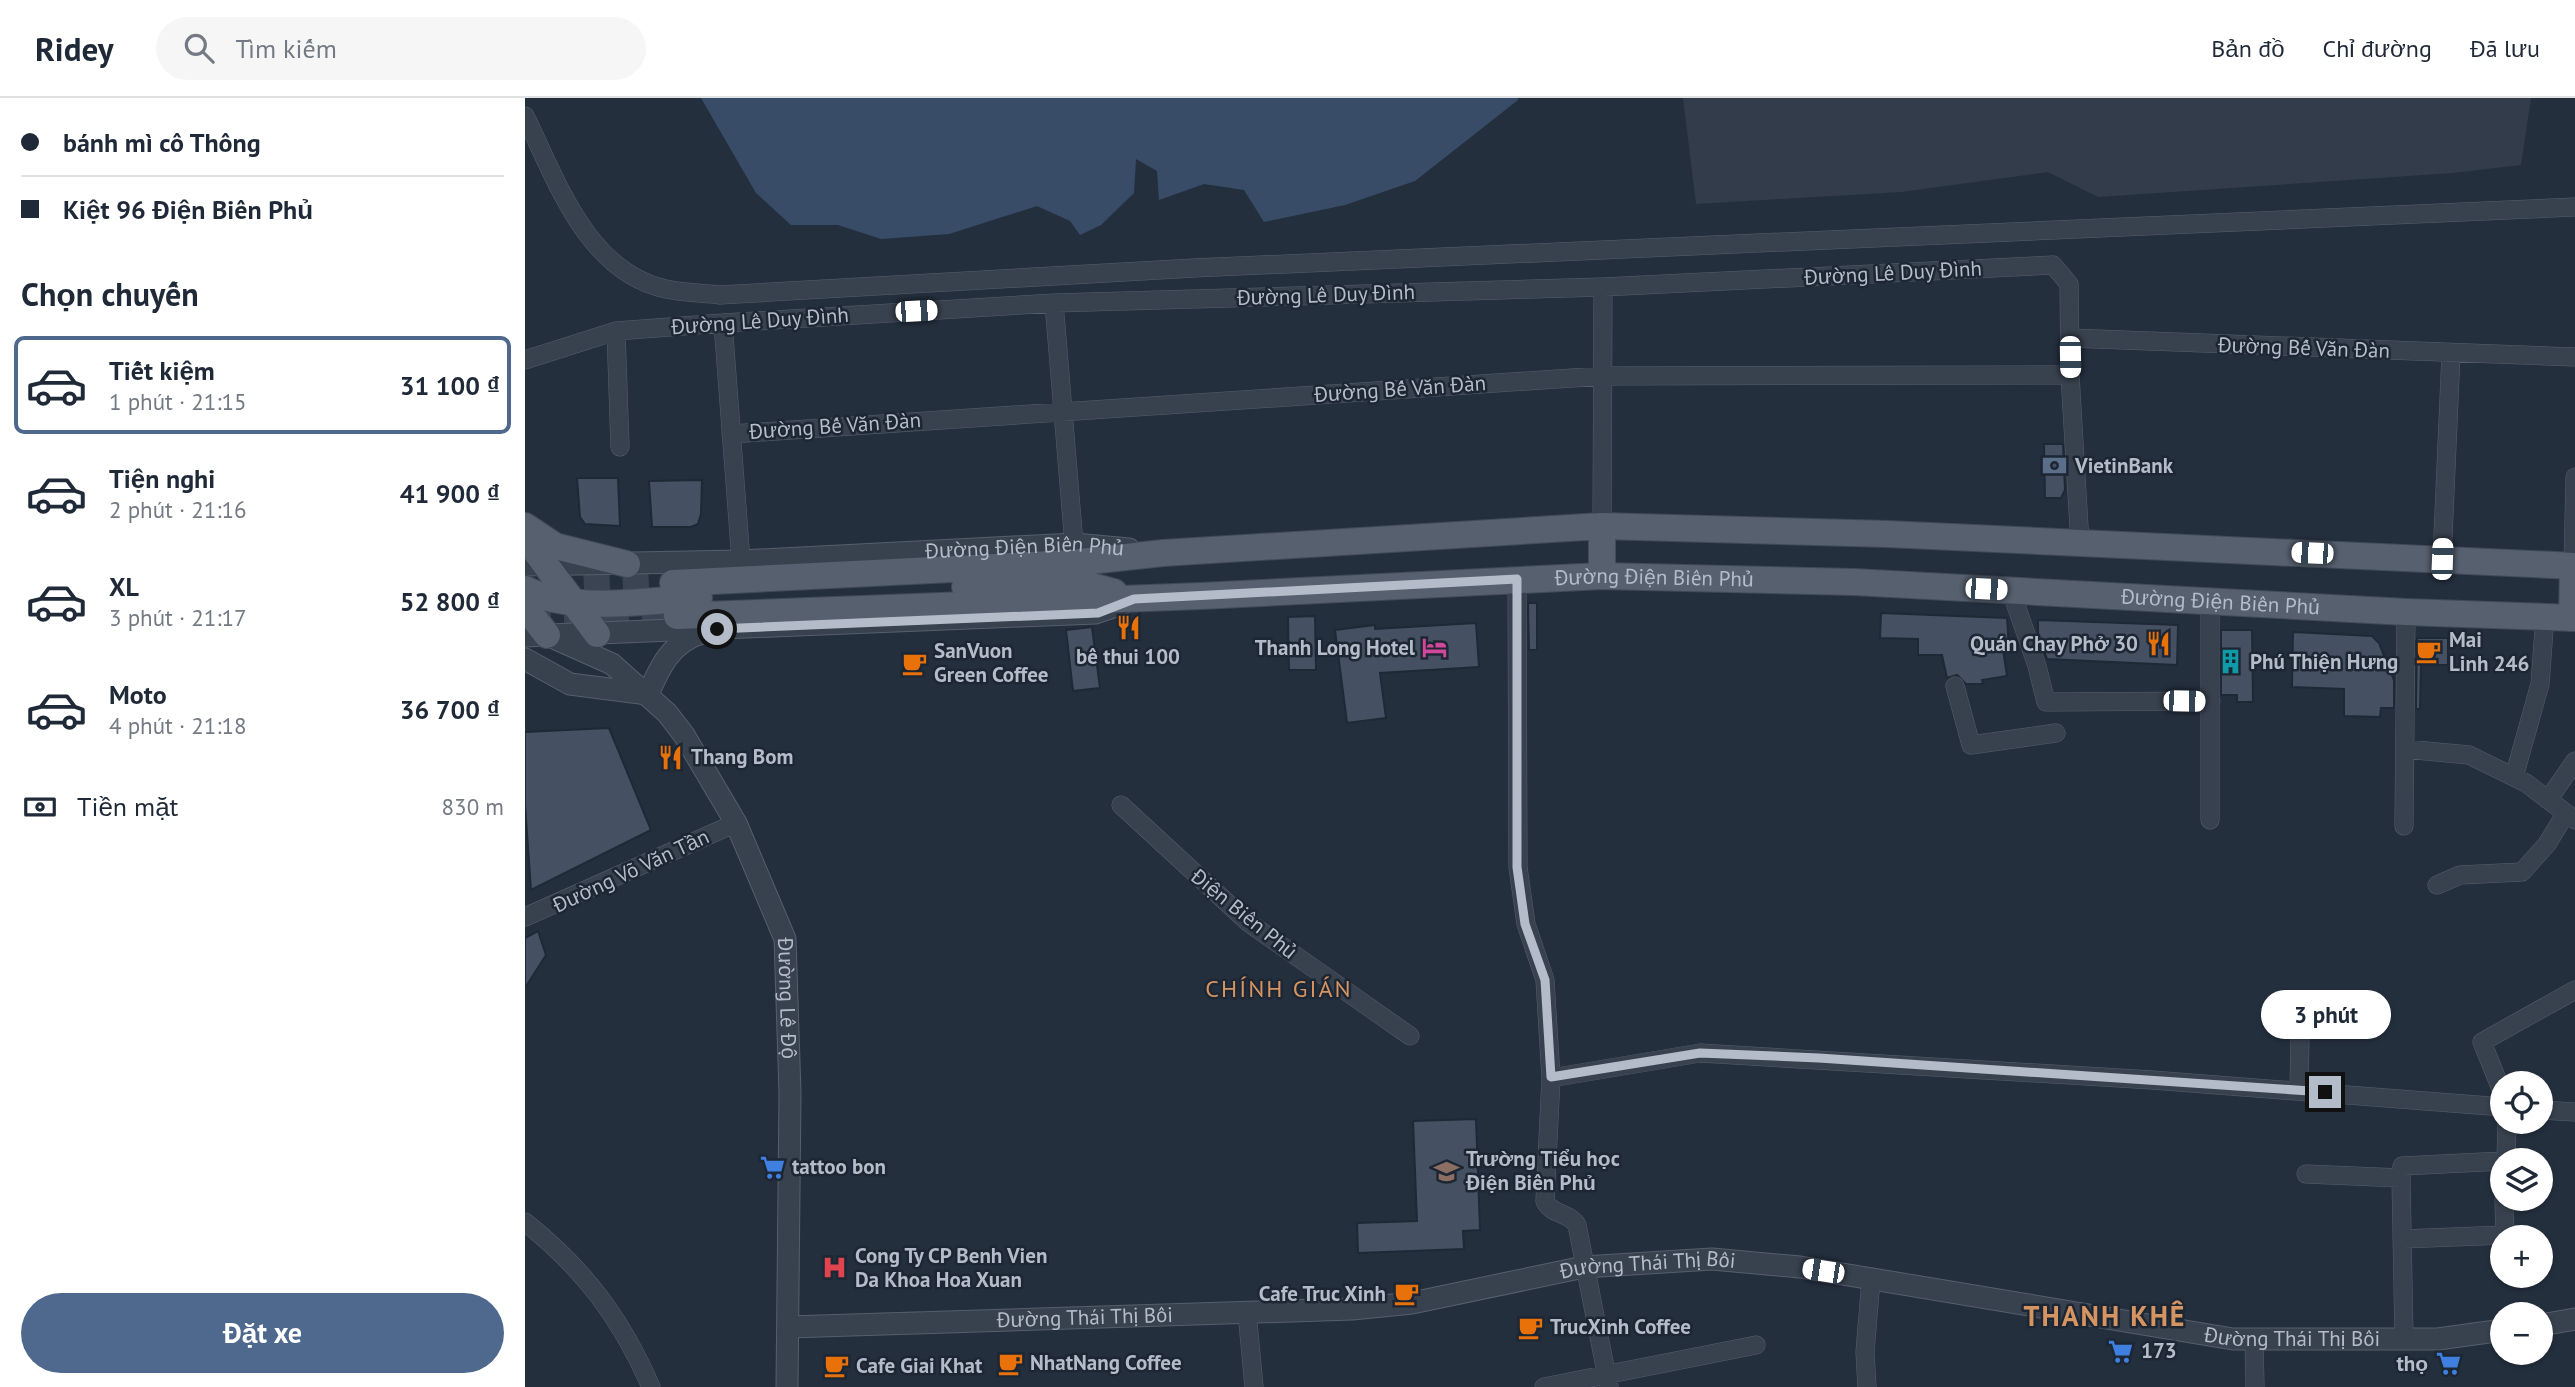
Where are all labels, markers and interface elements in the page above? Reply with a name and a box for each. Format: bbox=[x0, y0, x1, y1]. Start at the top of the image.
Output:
search box bbox=[156, 17, 646, 80]
text: Ridey bbox=[35, 27, 114, 70]
icon: search bbox=[180, 29, 218, 67]
text: Tìm kiếm bbox=[236, 32, 337, 65]
text: Bản đồ bbox=[2211, 33, 2285, 64]
text: Chỉ đường bbox=[2323, 33, 2432, 64]
text: Đã lưu bbox=[2470, 33, 2540, 64]
text: bánh mì cô Thông bbox=[63, 126, 261, 159]
text: Kiệt 96 Điện Biên Phủ bbox=[63, 193, 313, 226]
street label: Đường Lê Duy Đình bbox=[1802, 254, 1983, 291]
text: Chọn chuyến bbox=[21, 273, 199, 315]
street label: Đường Lê Duy Đình bbox=[1236, 278, 1415, 311]
car bbox=[895, 299, 938, 323]
street label: Đường Lê Duy Đình bbox=[669, 301, 850, 340]
street label: Đường Bế Văn Đàn bbox=[2217, 331, 2390, 364]
car bbox=[2060, 336, 2081, 378]
icon: car bbox=[25, 354, 88, 417]
text: Tiết kiệm bbox=[109, 354, 215, 387]
text: 31 100 ₫ bbox=[400, 369, 500, 402]
street label: Đường Bế Văn Đàn bbox=[1312, 369, 1487, 408]
text: 1 phút · 21:15 bbox=[109, 387, 247, 416]
street label: Đường Bế Văn Đàn bbox=[747, 406, 922, 445]
bank icon: VietinBank bbox=[2041, 452, 2069, 480]
place label: VietinBank bbox=[2074, 452, 2174, 479]
icon: car bbox=[25, 462, 88, 525]
text: Tiện nghi bbox=[109, 462, 215, 495]
text: 41 900 ₫ bbox=[400, 477, 500, 510]
text: 2 phút · 21:16 bbox=[109, 495, 247, 524]
street label: Đường Điện Biên Phủ bbox=[924, 530, 1125, 565]
car bbox=[2431, 538, 2454, 580]
car bbox=[2291, 542, 2334, 564]
street label: Đường Điện Biên Phủ bbox=[1553, 562, 1754, 593]
icon: car bbox=[25, 570, 88, 633]
text: XL bbox=[109, 570, 139, 603]
car bbox=[1965, 577, 2008, 601]
street label: Đường Điện Biên Phủ bbox=[2119, 582, 2321, 620]
text: 52 800 ₫ bbox=[400, 585, 500, 618]
text: 3 phút · 21:17 bbox=[109, 603, 247, 632]
route start bbox=[701, 613, 733, 645]
restaurant icon: bê thui 100 bbox=[1114, 614, 1142, 642]
place label: Mai Linh 246 bbox=[2449, 626, 2529, 677]
place label: Quán Chay Phở 30 bbox=[1970, 630, 2138, 657]
restaurant icon: Quán Chay Phở 30 bbox=[2144, 630, 2172, 658]
place label: Thanh Long Hotel bbox=[1255, 634, 1416, 661]
hotel icon: Thanh Long Hotel bbox=[1421, 634, 1449, 662]
place label: SanVuon Green Coffee bbox=[934, 637, 1049, 688]
cafe icon: Mai Linh 246 bbox=[2415, 638, 2443, 666]
place label: bê thui 100 bbox=[1076, 643, 1180, 670]
building icon: Phú Thiện Hưng bbox=[2216, 648, 2244, 676]
place label: Phú Thiện Hưng bbox=[2250, 648, 2398, 675]
cafe icon: SanVuon Green Coffee bbox=[900, 649, 928, 677]
icon: car bbox=[25, 678, 88, 741]
text: Moto bbox=[109, 678, 167, 711]
car bbox=[2163, 690, 2206, 712]
text: 36 700 ₫ bbox=[400, 693, 500, 726]
text: 4 phút · 21:18 bbox=[109, 711, 247, 740]
restaurant icon: Thang Bom bbox=[657, 743, 685, 771]
place label: Thang Bom bbox=[691, 743, 793, 770]
icon: cash bbox=[21, 788, 59, 826]
text: Tiền mặt bbox=[77, 790, 178, 823]
text: 830 m bbox=[442, 792, 504, 821]
street label: Đường Võ Văn Tần bbox=[548, 823, 713, 919]
street label: Điện Biên Phủ bbox=[1185, 862, 1303, 965]
street label: Đường Lê Độ bbox=[772, 936, 803, 1059]
district label: CHÍNH GIÁN bbox=[1205, 973, 1353, 1004]
callout: 3 phút bbox=[2260, 990, 2390, 1040]
text: 3 phút bbox=[2294, 1000, 2358, 1029]
map controls bbox=[2490, 1071, 2553, 1365]
button: locate bbox=[2490, 1071, 2553, 1134]
route end bbox=[2309, 1076, 2341, 1108]
place label: Trường Tiểu học Điện Biên Phủ bbox=[1465, 1145, 1620, 1196]
button: layers bbox=[2490, 1148, 2553, 1211]
supermarket icon: tattoo bon bbox=[758, 1153, 786, 1181]
place label: tattoo bon bbox=[792, 1153, 886, 1180]
school or university icon: Trường Tiểu học Điện Biên Phủ bbox=[1432, 1157, 1460, 1185]
button: + bbox=[2490, 1225, 2553, 1288]
place label: Cong Ty CP Benh Vien Da Khoa Hoa Xuan bbox=[855, 1242, 1047, 1293]
street label: Đường Thái Thị Bôi bbox=[1556, 1245, 1737, 1285]
hospital icon: Cong Ty CP Benh Vien Da Khoa Hoa Xuan bbox=[821, 1254, 849, 1282]
car bbox=[1801, 1257, 1846, 1285]
place label: Cafe Truc Xinh bbox=[1259, 1280, 1386, 1307]
cafe icon: Cafe Truc Xinh bbox=[1392, 1280, 1420, 1308]
button: Đặt xe bbox=[21, 1293, 504, 1373]
district label: THANH KHÊ bbox=[2024, 1297, 2187, 1334]
street label: Đường Thái Thị Bôi bbox=[995, 1301, 1173, 1333]
button: − bbox=[2490, 1302, 2553, 1365]
cafe icon: TrucXinh Coffee bbox=[1516, 1313, 1544, 1341]
place label: TrucXinh Coffee bbox=[1550, 1313, 1691, 1340]
street label: Đường Thái Thị Bôi bbox=[2201, 1320, 2380, 1352]
supermarket icon: 173 bbox=[2107, 1337, 2135, 1365]
place label: 173 bbox=[2141, 1337, 2177, 1364]
cafe icon: NhatNang Coffee bbox=[996, 1349, 1024, 1377]
place label: NhatNang Coffee bbox=[1030, 1349, 1182, 1376]
place label: thọ bbox=[2396, 1350, 2428, 1377]
supermarket icon: thọ bbox=[2434, 1350, 2462, 1378]
cafe icon: Cafe Giai Khat bbox=[822, 1352, 850, 1380]
place label: Cafe Giai Khat bbox=[856, 1352, 983, 1379]

